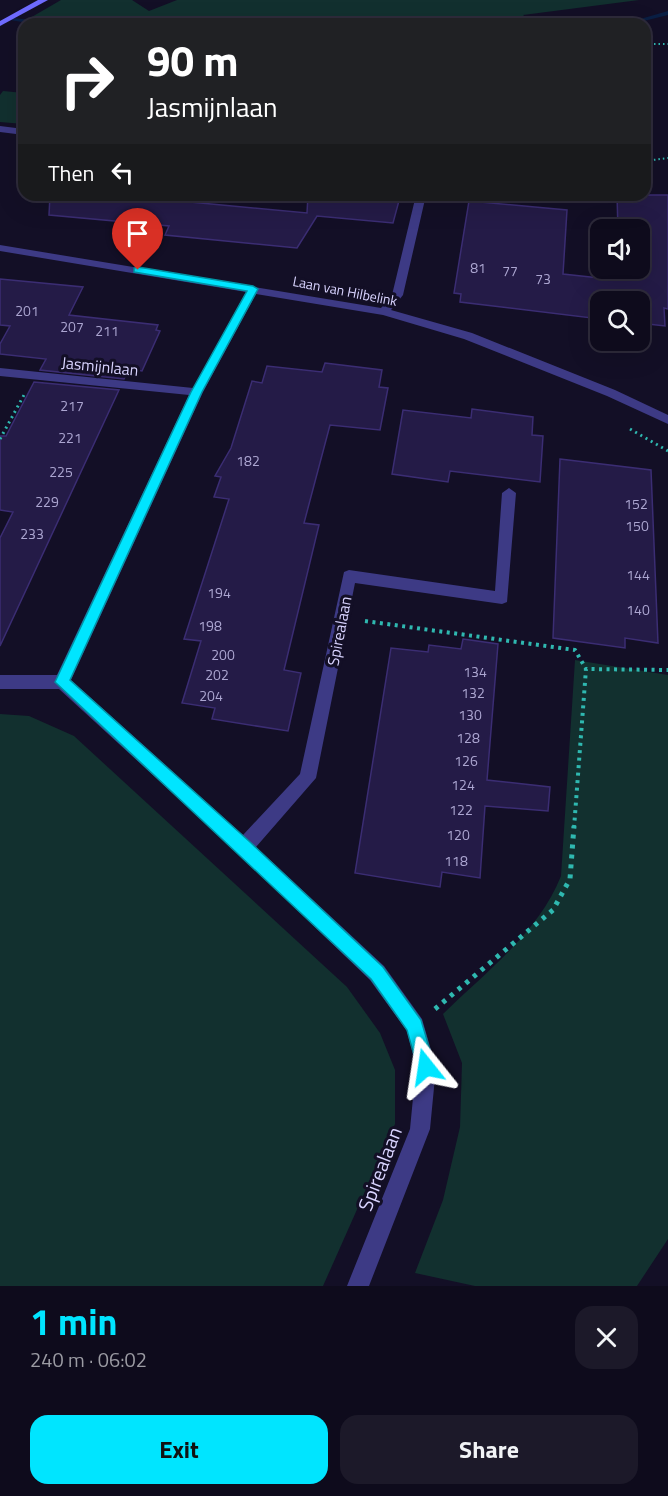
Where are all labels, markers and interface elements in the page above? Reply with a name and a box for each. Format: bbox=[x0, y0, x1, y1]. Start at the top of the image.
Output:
text: 90 m bbox=[147, 28, 239, 92]
icon: right bbox=[48, 42, 126, 120]
text: Jasmijnlaan bbox=[147, 86, 278, 127]
text: Then bbox=[48, 156, 94, 190]
icon: left bbox=[106, 156, 139, 189]
pin bbox=[112, 208, 163, 270]
icon: arrive bbox=[121, 217, 154, 250]
map controls bbox=[590, 219, 650, 351]
button: sound bbox=[590, 219, 650, 279]
house number: 81 bbox=[470, 257, 486, 278]
house number: 77 bbox=[502, 260, 518, 281]
house number: 73 bbox=[535, 268, 551, 289]
street label: Laan van Hilbelink bbox=[291, 270, 400, 311]
button: search bbox=[590, 291, 650, 351]
house number: 201 bbox=[15, 300, 39, 321]
house number: 207 bbox=[60, 316, 84, 337]
house number: 211 bbox=[95, 320, 119, 341]
street label: Jasmijnlaan bbox=[60, 350, 140, 382]
house number: 217 bbox=[60, 395, 84, 416]
house number: 221 bbox=[58, 427, 82, 448]
house number: 182 bbox=[236, 450, 260, 471]
house number: 225 bbox=[49, 461, 73, 482]
house number: 229 bbox=[35, 491, 59, 512]
house number: 152 bbox=[624, 493, 648, 514]
house number: 150 bbox=[625, 515, 649, 536]
house number: 233 bbox=[20, 523, 44, 544]
house number: 144 bbox=[626, 564, 650, 585]
house number: 194 bbox=[207, 582, 231, 603]
street label: Spirealaan bbox=[321, 594, 357, 668]
house number: 140 bbox=[626, 599, 650, 620]
house number: 198 bbox=[198, 615, 222, 636]
house number: 200 bbox=[211, 644, 235, 665]
house number: 134 bbox=[463, 661, 487, 682]
house number: 202 bbox=[205, 664, 229, 685]
house number: 132 bbox=[461, 682, 485, 703]
house number: 204 bbox=[199, 685, 223, 706]
house number: 130 bbox=[458, 704, 482, 725]
house number: 128 bbox=[456, 727, 480, 748]
house number: 126 bbox=[454, 750, 478, 771]
house number: 124 bbox=[451, 774, 475, 795]
house number: 122 bbox=[449, 799, 473, 820]
house number: 120 bbox=[446, 824, 470, 845]
house number: 118 bbox=[444, 850, 468, 871]
position arrow bbox=[394, 1035, 458, 1099]
street label: Spirealaan bbox=[349, 1122, 410, 1215]
text: 1 min bbox=[30, 1294, 117, 1349]
button: close bbox=[575, 1306, 638, 1369]
text: 240 m · 06:02 bbox=[30, 1344, 147, 1375]
button: Exit bbox=[30, 1415, 328, 1484]
button: Share bbox=[340, 1415, 638, 1484]

